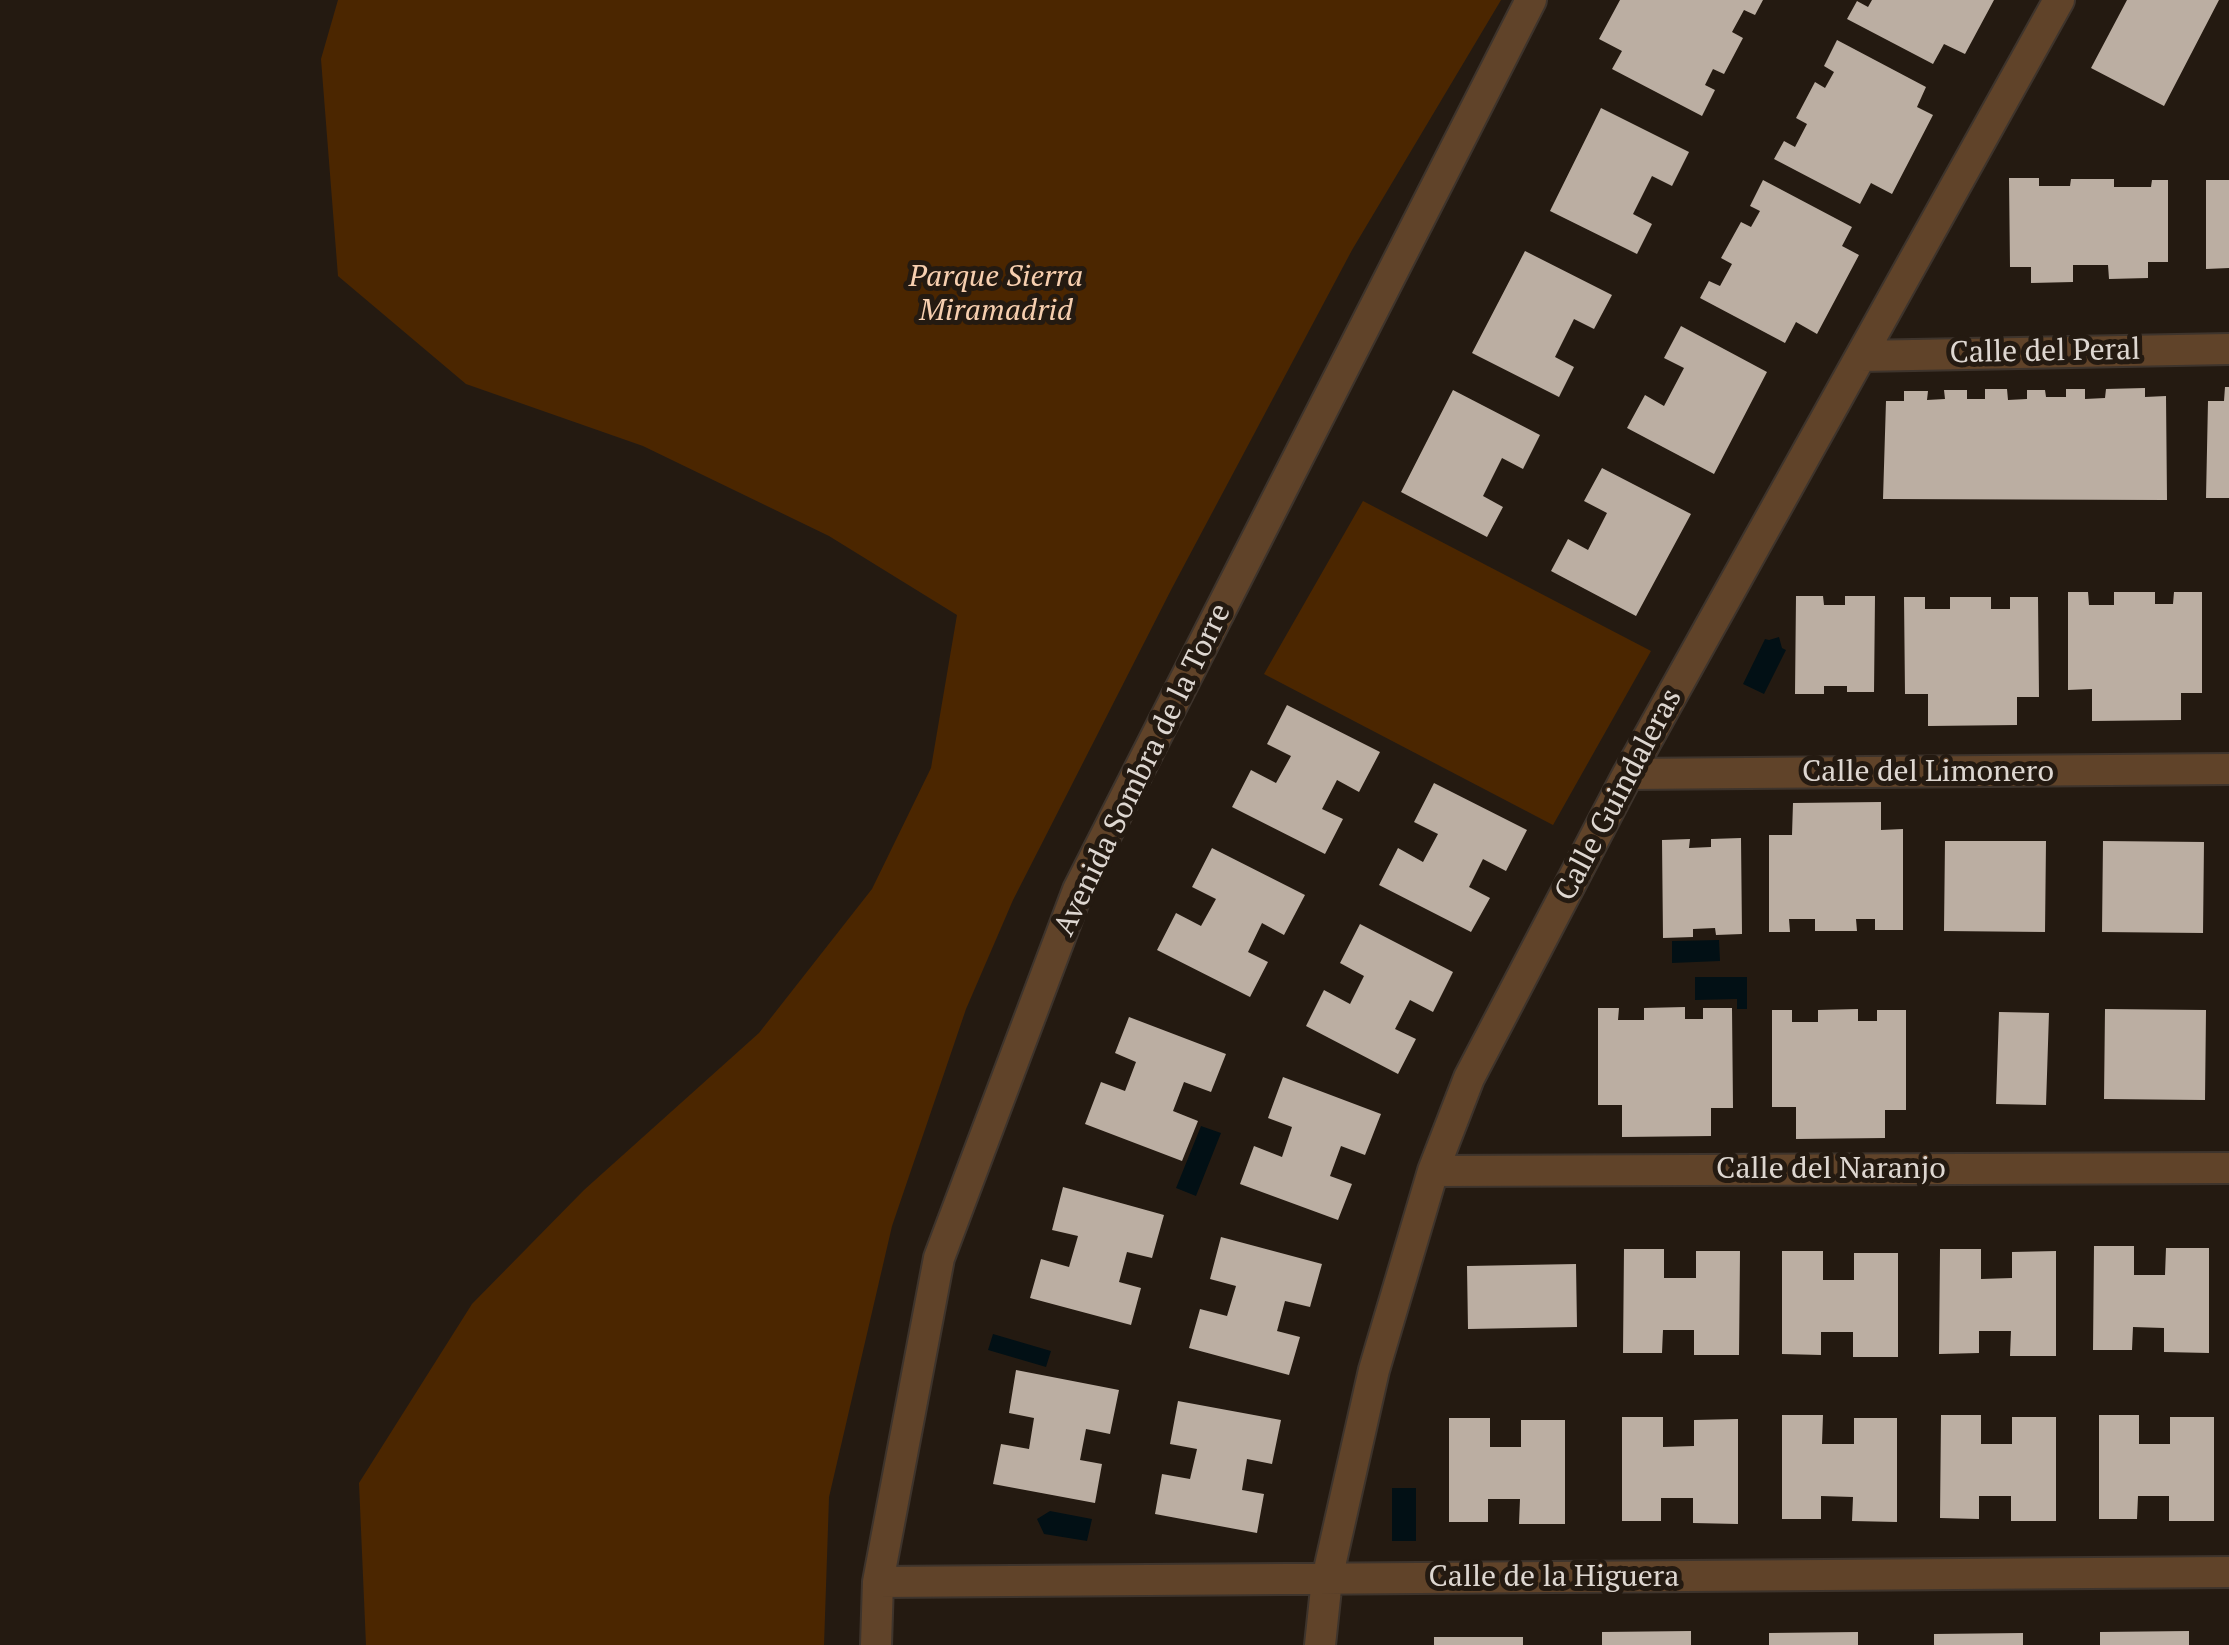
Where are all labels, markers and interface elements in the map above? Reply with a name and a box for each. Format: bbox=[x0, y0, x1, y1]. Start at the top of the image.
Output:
park label: Parque Sierra Miramadrid bbox=[909, 259, 1083, 330]
street label: Calle del Peral bbox=[1949, 332, 2141, 372]
street label: Avenida Sombra de la Torre bbox=[1047, 598, 1239, 942]
street label: Calle Guindaleras bbox=[1548, 683, 1690, 907]
street label: Calle del Limonero bbox=[1802, 754, 2054, 790]
street label: Calle del Naranjo bbox=[1716, 1151, 1946, 1187]
street label: Calle de la Higuera bbox=[1428, 1559, 1680, 1595]

